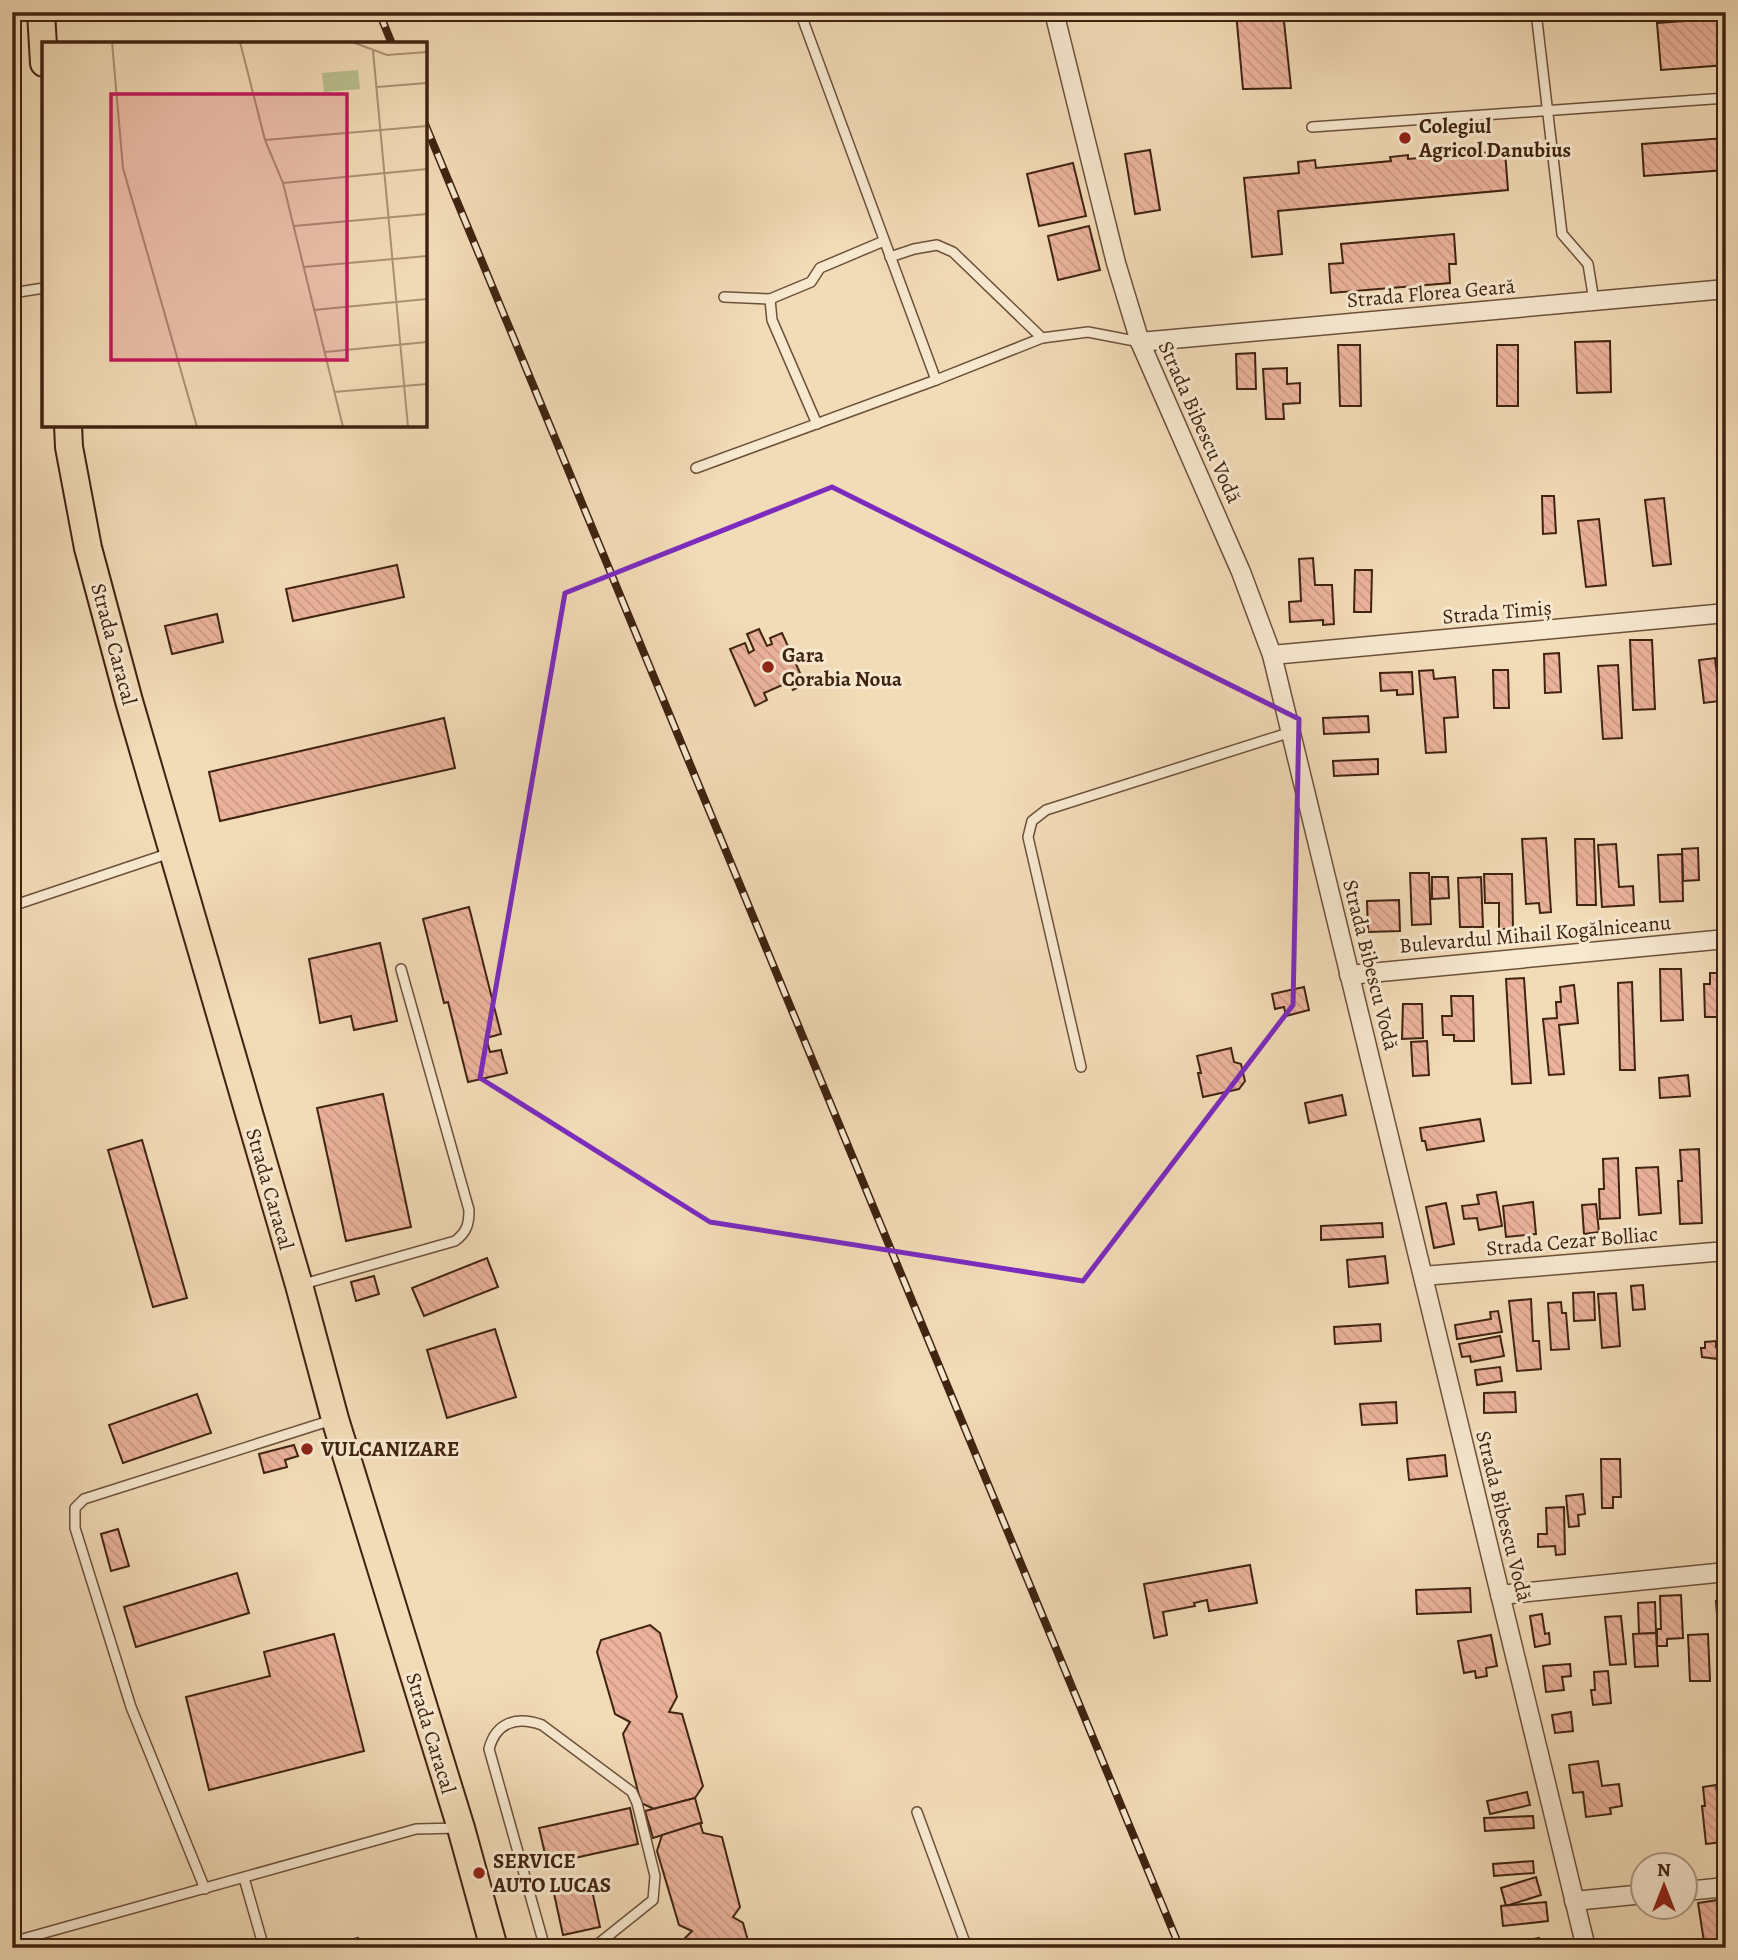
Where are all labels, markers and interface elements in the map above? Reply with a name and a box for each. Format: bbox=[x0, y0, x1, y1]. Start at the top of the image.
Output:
inset map bbox=[42, 42, 427, 427]
place label: Colegiul Agricol Danubius bbox=[1418, 112, 1571, 164]
marker: Colegiul Agricol Danubius bbox=[1397, 130, 1413, 146]
street label: Strada Florea Geară bbox=[1346, 272, 1517, 314]
street label: Strada Bibescu Vodă bbox=[1152, 336, 1248, 508]
street label: Strada Caracal bbox=[84, 580, 144, 708]
street label: Strada Timiș bbox=[1441, 593, 1553, 631]
place label: Gara Corabia Noua bbox=[782, 641, 903, 693]
marker: Gara Corabia Noua bbox=[760, 659, 776, 675]
street label: Strada Bibescu Vodă bbox=[1336, 877, 1406, 1053]
street label: Bulevardul Mihail Kogălniceanu bbox=[1398, 908, 1673, 960]
street label: Strada Caracal bbox=[239, 1125, 301, 1253]
street label: Strada Cezar Bolliac bbox=[1485, 1220, 1659, 1262]
street label: Strada Bibescu Vodă bbox=[1469, 1428, 1539, 1604]
place label: VULCANIZARE bbox=[320, 1435, 459, 1463]
marker: VULCANIZARE bbox=[299, 1441, 315, 1457]
street label: Strada Caracal bbox=[399, 1669, 463, 1797]
place label: SERVICE AUTO LUCAS bbox=[492, 1847, 611, 1899]
north arrow bbox=[1630, 1852, 1700, 1922]
text: N bbox=[1657, 1857, 1671, 1883]
marker: SERVICE AUTO LUCAS bbox=[471, 1865, 487, 1881]

